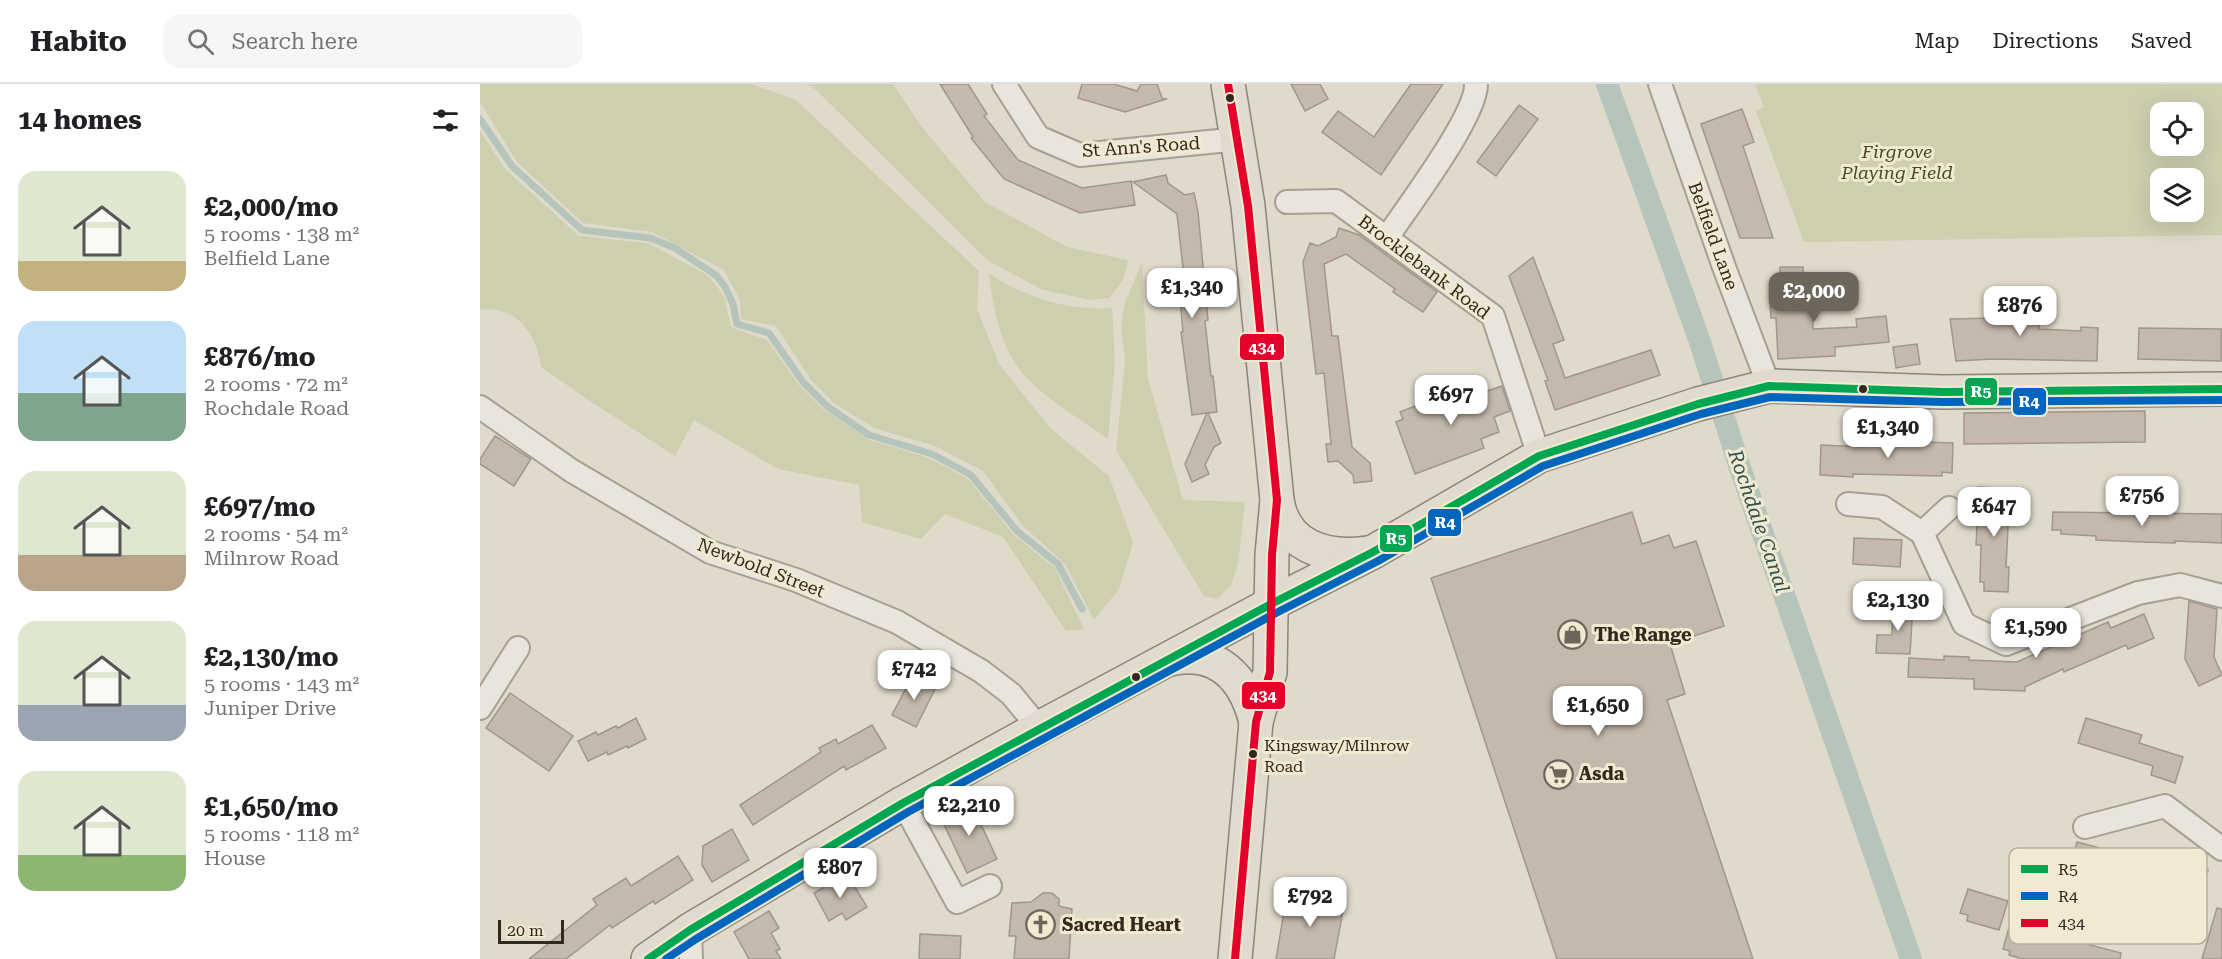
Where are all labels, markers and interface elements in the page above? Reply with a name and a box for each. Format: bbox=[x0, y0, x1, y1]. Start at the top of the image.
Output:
search box bbox=[163, 14, 583, 68]
text: Habito bbox=[30, 25, 127, 58]
icon: search bbox=[184, 25, 217, 58]
text: Search here bbox=[232, 29, 358, 54]
text: Map bbox=[1915, 29, 1959, 53]
text: Directions bbox=[1992, 29, 2098, 53]
text: Saved bbox=[2131, 29, 2192, 53]
unlabelled marker bbox=[1224, 92, 1236, 104]
map controls bbox=[2150, 102, 2204, 222]
button: locate bbox=[2150, 102, 2204, 156]
icon: filters bbox=[429, 104, 462, 137]
text: 14 homes bbox=[18, 105, 142, 135]
street label: St Ann's Road bbox=[1081, 132, 1201, 161]
park label: Firgrove Playing Field bbox=[1840, 141, 1953, 183]
button: layers bbox=[2150, 168, 2204, 222]
street label: Belfield Lane bbox=[1684, 179, 1743, 293]
text: £2,000/mo bbox=[204, 192, 339, 222]
icon: home bbox=[66, 195, 138, 267]
street label: Brocklebank Road bbox=[1354, 210, 1495, 323]
text: 5 rooms · 138 m² bbox=[204, 222, 359, 246]
text: Belfield Lane bbox=[204, 246, 330, 270]
pin: £1,340 bbox=[1143, 268, 1241, 319]
pin: £2,000 bbox=[1765, 272, 1863, 323]
text: £1,340 bbox=[1161, 275, 1223, 299]
text: £2,000 bbox=[1783, 279, 1845, 303]
pin: £876 bbox=[1984, 286, 2056, 337]
text: £876 bbox=[1998, 293, 2042, 317]
line badge: 434 bbox=[1239, 333, 1285, 361]
text: 434 bbox=[1249, 338, 1275, 357]
text: £876/mo bbox=[204, 342, 316, 372]
icon: home bbox=[66, 345, 138, 417]
text: 2 rooms · 72 m² bbox=[204, 372, 348, 396]
pin: £697 bbox=[1415, 375, 1487, 426]
line badge: R5 bbox=[1964, 377, 1998, 406]
text: £697 bbox=[1429, 382, 1473, 406]
text: R5 bbox=[1971, 382, 1991, 401]
unlabelled marker bbox=[1857, 383, 1869, 395]
line badge: R4 bbox=[2012, 387, 2047, 416]
text: R4 bbox=[2019, 392, 2039, 411]
text: Rochdale Road bbox=[204, 396, 349, 420]
pin: £1,340 bbox=[1839, 408, 1937, 459]
text: £1,340 bbox=[1857, 415, 1919, 439]
water label: Rochdale Canal bbox=[1723, 445, 1795, 596]
pin: £756 bbox=[2106, 476, 2178, 527]
text: £756 bbox=[2120, 483, 2164, 507]
pin: £647 bbox=[1958, 487, 2030, 538]
text: £697/mo bbox=[204, 492, 316, 522]
text: £647 bbox=[1972, 494, 2016, 518]
icon: home bbox=[66, 495, 138, 567]
line badge: R4 bbox=[1427, 508, 1462, 537]
text: R4 bbox=[1435, 513, 1455, 532]
text: 2 rooms · 54 m² bbox=[204, 522, 348, 546]
line badge: R5 bbox=[1379, 524, 1413, 553]
text: R5 bbox=[1386, 529, 1406, 548]
street label: Newbold Street bbox=[695, 534, 828, 602]
text: Milnrow Road bbox=[204, 546, 339, 570]
pin: £2,130 bbox=[1849, 581, 1947, 632]
text: £2,130 bbox=[1867, 588, 1929, 612]
pin: £1,590 bbox=[1987, 608, 2085, 659]
text: £1,590 bbox=[2005, 615, 2067, 639]
shop icon: The Range bbox=[1557, 619, 1589, 651]
place label: The Range bbox=[1594, 624, 1692, 645]
text: £2,130/mo bbox=[204, 642, 339, 672]
icon: home bbox=[66, 645, 138, 717]
pin: £742 bbox=[878, 650, 950, 701]
text: £742 bbox=[892, 657, 936, 681]
unlabelled marker bbox=[1130, 671, 1142, 683]
text: 5 rooms · 143 m² bbox=[204, 672, 359, 696]
line badge: 434 bbox=[1241, 681, 1286, 710]
text: 434 bbox=[1250, 686, 1276, 705]
pin: £1,650 bbox=[1549, 686, 1647, 737]
text: £1,650 bbox=[1567, 693, 1629, 717]
text: Juniper Drive bbox=[204, 696, 336, 720]
place label: Kingsway/Milnrow Road bbox=[1264, 736, 1410, 776]
marker: Kingsway/Milnrow Road bbox=[1247, 748, 1259, 760]
supermarket icon: Asda bbox=[1542, 758, 1574, 790]
place label: Asda bbox=[1579, 763, 1625, 784]
pin: £2,210 bbox=[920, 786, 1018, 837]
text: £1,650/mo bbox=[204, 792, 339, 822]
text: £2,210 bbox=[938, 793, 1000, 817]
icon: home bbox=[66, 795, 138, 867]
text: 5 rooms · 118 m² bbox=[204, 822, 359, 846]
text: House bbox=[204, 846, 266, 870]
pin: £807 bbox=[804, 848, 876, 899]
legend bbox=[2009, 848, 2207, 944]
text: £807 bbox=[818, 855, 862, 879]
text: R5 bbox=[2058, 860, 2078, 879]
pin: £792 bbox=[1274, 877, 1346, 928]
text: £792 bbox=[1288, 884, 1332, 908]
text: R4 bbox=[2058, 887, 2078, 906]
church icon: Sacred Heart bbox=[1025, 909, 1057, 941]
place label: Sacred Heart bbox=[1062, 914, 1181, 935]
text: 434 bbox=[2058, 914, 2085, 933]
scale bar bbox=[498, 917, 564, 944]
text: 20 m bbox=[507, 921, 544, 940]

